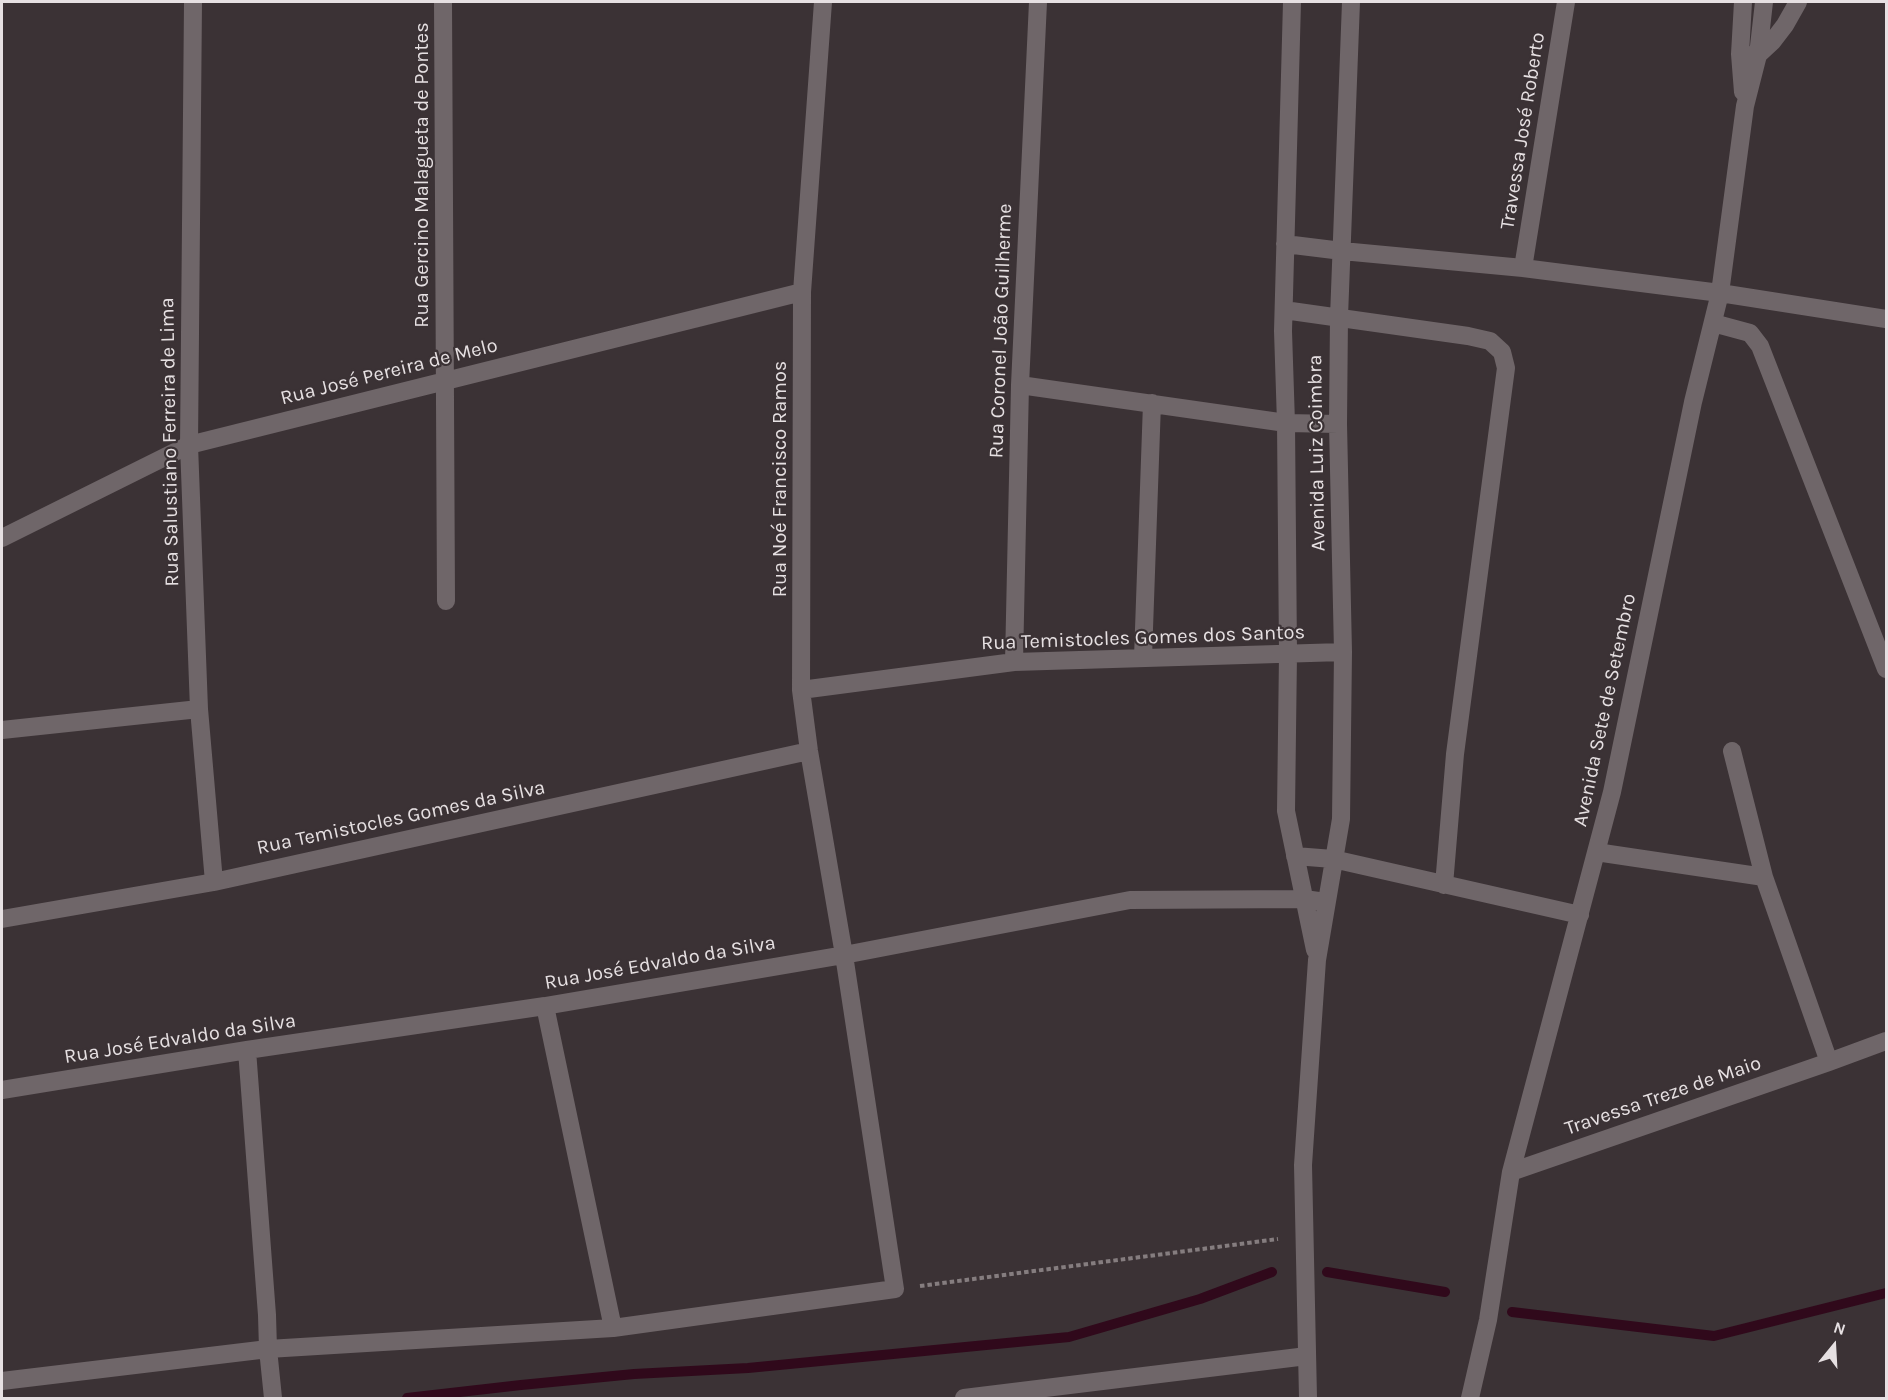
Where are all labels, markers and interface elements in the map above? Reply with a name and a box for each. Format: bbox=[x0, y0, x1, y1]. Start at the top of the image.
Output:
street label: Rua Gercino Malagueta de Pontes bbox=[410, 22, 434, 328]
street label: Travessa José Roberto bbox=[1496, 31, 1550, 231]
street label: Rua Coronel João Guilherme bbox=[985, 203, 1017, 459]
street label: Rua Salustiano Ferreira de Lima bbox=[155, 297, 185, 587]
street label: Rua José Pereira de Melo bbox=[278, 333, 500, 411]
street label: Avenida Luiz Coimbra bbox=[1303, 354, 1331, 552]
street label: Rua Noé Francisco Ramos bbox=[768, 361, 792, 597]
street label: Avenida Sete de Setembro bbox=[1569, 591, 1641, 829]
street label: Rua Temistocles Gomes dos Santos bbox=[981, 620, 1305, 656]
street label: Rua Temistocles Gomes da Silva bbox=[255, 776, 547, 860]
street label: Rua José Edvaldo da Silva bbox=[543, 931, 777, 995]
street label: Rua José Edvaldo da Silva bbox=[62, 1009, 298, 1069]
street label: Travessa Treze de Maio bbox=[1562, 1051, 1764, 1141]
north arrow bbox=[1804, 1316, 1864, 1376]
text: N bbox=[1831, 1318, 1848, 1339]

